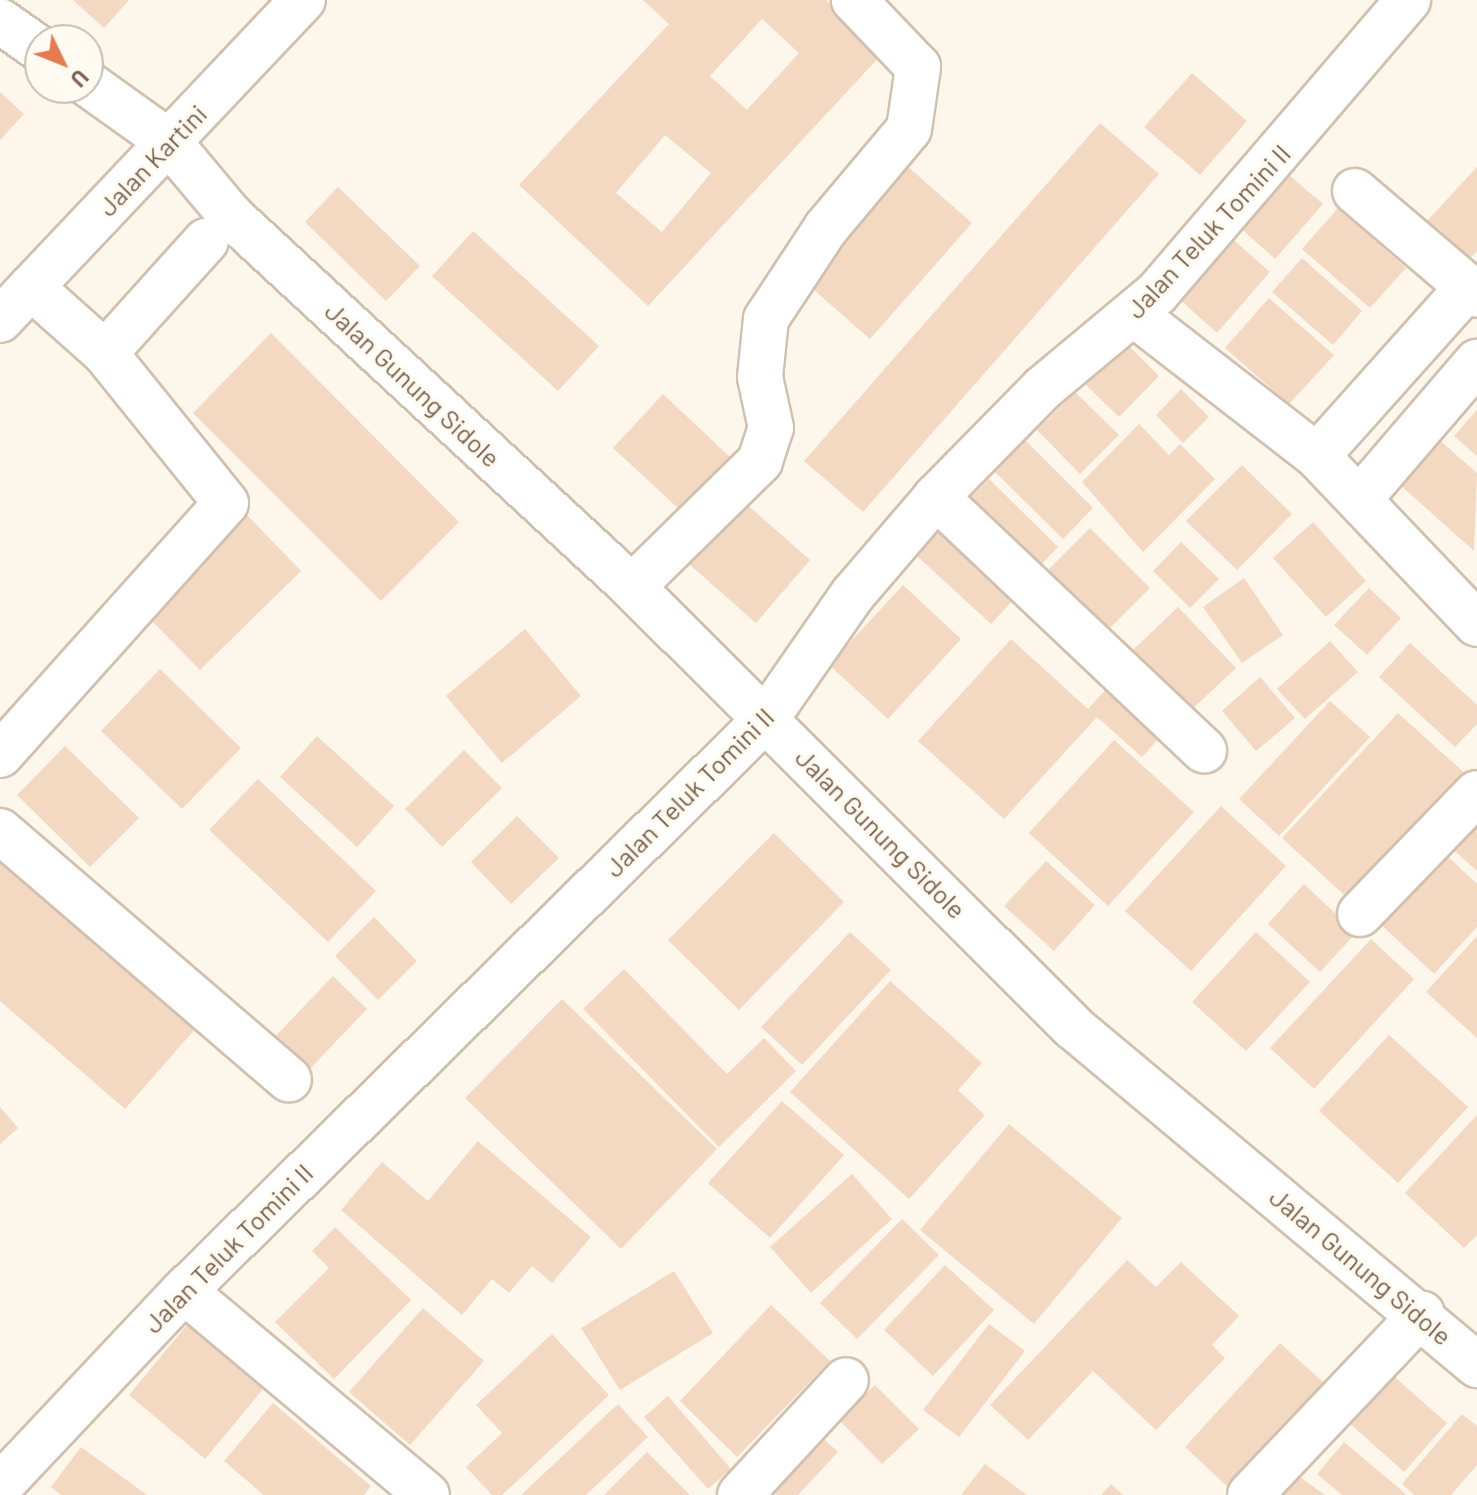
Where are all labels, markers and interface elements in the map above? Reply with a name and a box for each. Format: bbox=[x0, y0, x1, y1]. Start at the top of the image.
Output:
north arrow bbox=[24, 24, 104, 104]
text: U bbox=[66, 65, 94, 93]
street label: Jalan Kartini bbox=[91, 98, 213, 222]
street label: Jalan Teluk Tomini II bbox=[1119, 138, 1297, 324]
street label: Jalan Gunung Sidole bbox=[319, 295, 507, 473]
street label: Jalan Teluk Tomini II bbox=[598, 701, 780, 883]
street label: Jalan Gunung Sidole bbox=[789, 741, 973, 925]
street label: Jalan Teluk Tomini II bbox=[137, 1157, 319, 1339]
street label: Jalan Gunung Sidole bbox=[1264, 1181, 1458, 1351]

